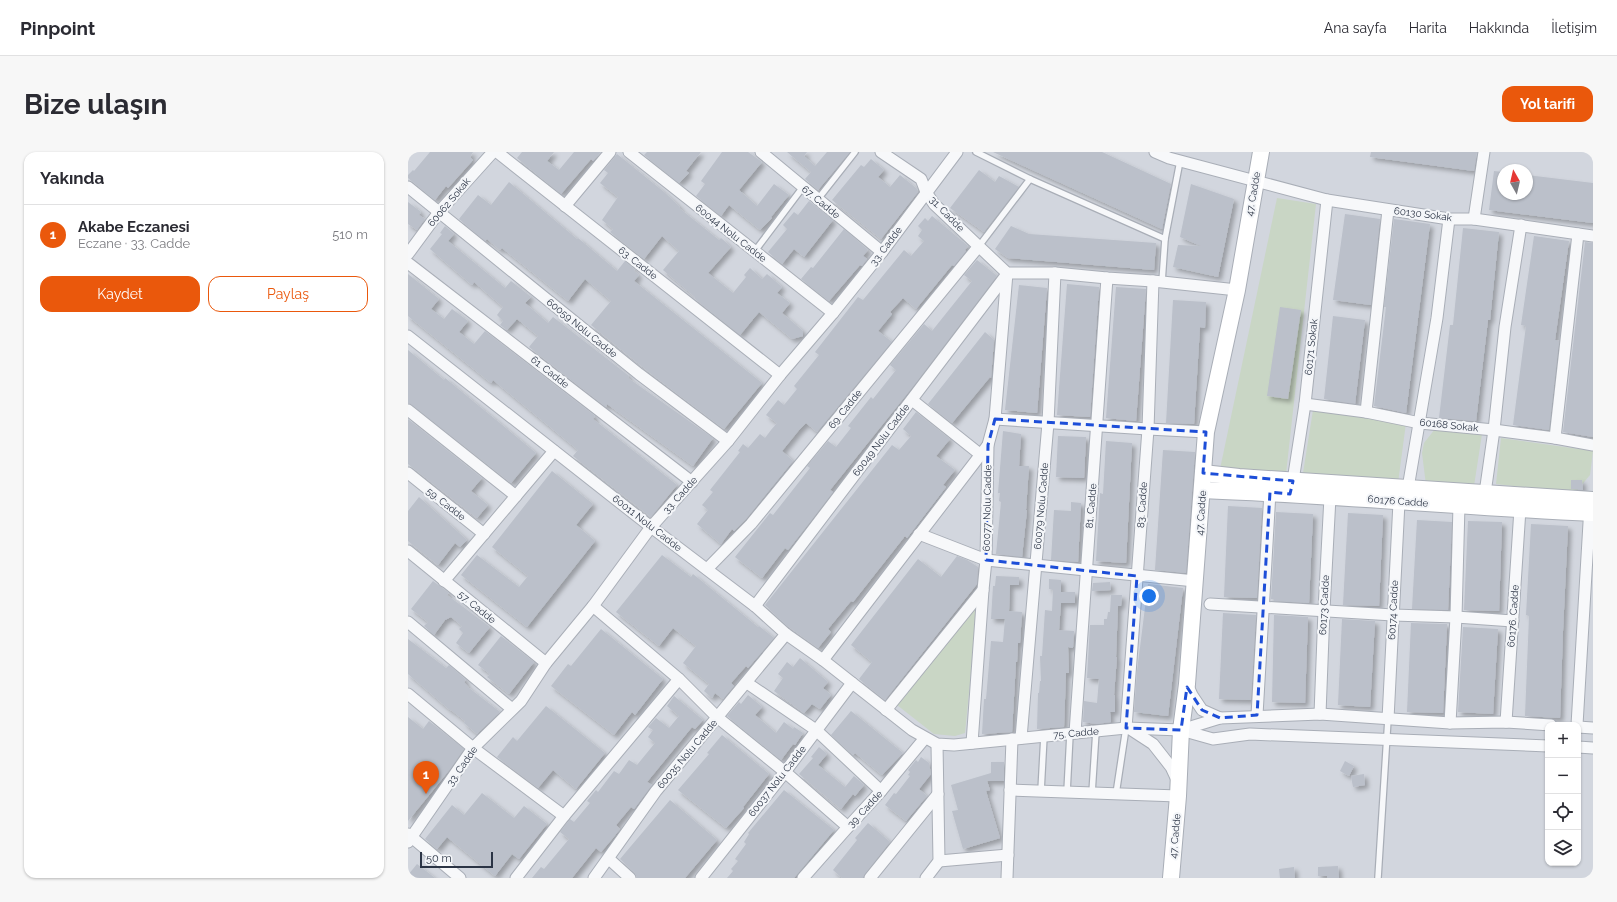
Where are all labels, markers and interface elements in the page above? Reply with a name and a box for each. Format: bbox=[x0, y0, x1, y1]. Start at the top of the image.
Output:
text: Pinpoint bbox=[20, 17, 95, 39]
text: Ana sayfa bbox=[1324, 20, 1387, 36]
text: Harita bbox=[1409, 20, 1447, 36]
text: Hakkında bbox=[1469, 20, 1529, 36]
text: İletişim bbox=[1551, 20, 1597, 36]
button: Yol tarifi bbox=[1502, 86, 1593, 122]
text: Bize ulaşın bbox=[24, 88, 167, 121]
north arrow bbox=[1497, 164, 1533, 200]
text: Yakında bbox=[40, 168, 104, 188]
street label: 47. Cadde bbox=[1244, 171, 1262, 217]
street label: 60062 Sokak bbox=[425, 175, 473, 229]
street label: 67. Cadde bbox=[800, 183, 842, 221]
street label: 31. Cadde bbox=[928, 194, 967, 234]
street label: 60044 Nolu Cadde bbox=[693, 202, 769, 264]
street label: 60130 Sokak bbox=[1393, 205, 1453, 223]
text: Akabe Eczanesi bbox=[78, 218, 190, 236]
street label: 33. Cadde bbox=[868, 224, 904, 268]
text: 1 bbox=[50, 227, 56, 242]
text: 510 m bbox=[332, 227, 368, 242]
text: Eczane · 33. Cadde bbox=[78, 236, 190, 251]
street label: 63. Cadde bbox=[616, 244, 660, 282]
button: Kaydet bbox=[40, 276, 200, 312]
button: Paylaş bbox=[208, 276, 368, 312]
street label: 60059 Nolu Cadde bbox=[545, 296, 620, 360]
street label: 60171 Sokak bbox=[1303, 318, 1320, 376]
street label: 61. Cadde bbox=[529, 354, 571, 390]
street label: 69. Cadde bbox=[826, 387, 864, 431]
street label: 60049 Nolu Cadde bbox=[850, 402, 912, 478]
street label: 60168 Sokak bbox=[1419, 416, 1480, 434]
street label: 60079 Nolu Cadde bbox=[1032, 462, 1050, 550]
street label: 60077 Nolu Cadde bbox=[981, 464, 993, 552]
street label: 33. Cadde bbox=[661, 474, 699, 516]
street label: 83. Cadde bbox=[1135, 481, 1149, 528]
street label: 81. Cadde bbox=[1084, 483, 1098, 529]
street label: 59. Cadde bbox=[424, 485, 468, 523]
street label: 47. Cadde bbox=[1194, 490, 1208, 536]
street label: 60011 Nolu Cadde bbox=[610, 493, 684, 554]
street label: 60176 Cadde bbox=[1367, 493, 1429, 509]
street label: 60173 Cadde bbox=[1317, 575, 1331, 635]
street label: 60174 Cadde bbox=[1386, 580, 1400, 640]
street label: 60176. Cadde bbox=[1505, 584, 1521, 648]
your location bbox=[1139, 586, 1159, 606]
street label: 57. Cadde bbox=[456, 589, 498, 626]
street label: 60035 Nolu Cadde bbox=[655, 717, 719, 791]
map controls bbox=[1545, 722, 1581, 866]
button: + bbox=[1545, 722, 1581, 758]
street label: 75. Cadde bbox=[1053, 726, 1099, 740]
street label: 60037 Nolu Cadde bbox=[746, 743, 808, 819]
street label: 33. Cadde bbox=[444, 744, 480, 788]
button: − bbox=[1545, 758, 1581, 794]
pin: 1 bbox=[413, 761, 439, 794]
street label: 39. Cadde bbox=[845, 788, 885, 830]
button: locate bbox=[1545, 794, 1581, 830]
street label: 47. Cadde bbox=[1168, 813, 1182, 859]
button: layers bbox=[1545, 830, 1581, 866]
scale bar bbox=[420, 850, 493, 869]
text: 50 m bbox=[426, 852, 452, 865]

